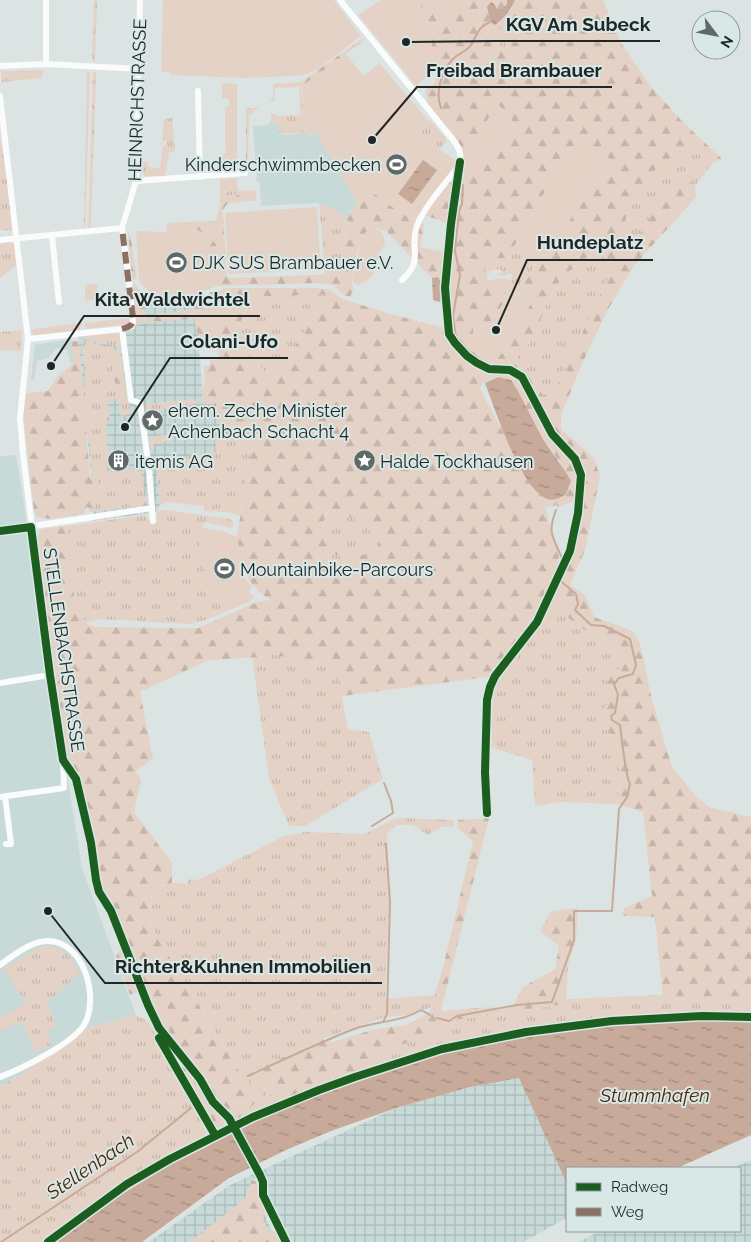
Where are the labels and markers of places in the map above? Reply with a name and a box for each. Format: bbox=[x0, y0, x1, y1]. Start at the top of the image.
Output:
callout: KGV Am Subeck bbox=[495, 7, 660, 41]
callout: Freibad Brambauer bbox=[417, 53, 612, 87]
sports icon: Kinderschwimmbecken bbox=[385, 152, 409, 176]
place label: Kinderschwimmbecken bbox=[185, 154, 381, 175]
callout: Hundeplatz bbox=[527, 226, 653, 260]
sports icon: DJK SUS Brambauer e.V. bbox=[164, 250, 188, 274]
place label: DJK SUS Brambauer e.V. bbox=[192, 252, 393, 273]
callout: Kita Waldwichtel bbox=[84, 282, 260, 316]
callout: Colani-Ufo bbox=[170, 324, 288, 358]
place label: ehem. Zeche Minister Achenbach Schacht 4 bbox=[168, 400, 349, 442]
place icon: ehem. Zeche Minister Achenbach Schacht 4 bbox=[140, 408, 164, 432]
building icon: itemis AG bbox=[107, 449, 131, 473]
place icon: Halde Tockhausen bbox=[352, 449, 376, 473]
place label: itemis AG bbox=[135, 451, 213, 472]
place label: Halde Tockhausen bbox=[380, 451, 534, 472]
sports icon: Mountainbike-Parcours bbox=[212, 557, 236, 581]
place label: Mountainbike-Parcours bbox=[240, 559, 433, 580]
callout: Richter&Kuhnen Immobilien bbox=[105, 949, 382, 983]

